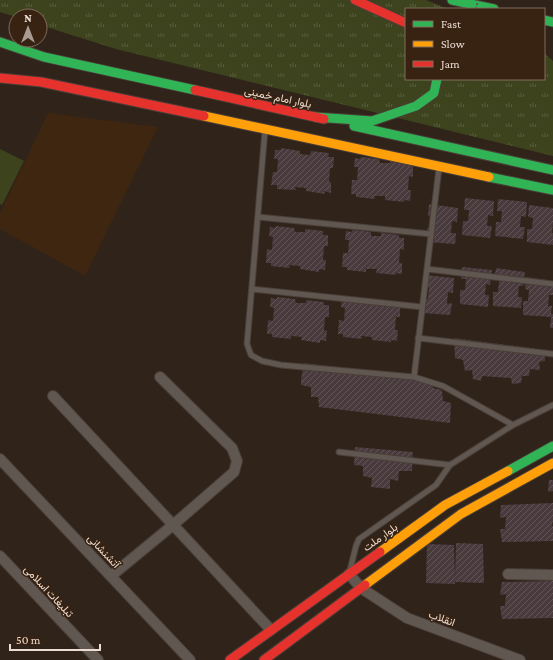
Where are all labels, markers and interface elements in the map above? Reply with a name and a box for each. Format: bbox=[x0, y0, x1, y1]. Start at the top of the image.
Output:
north arrow bbox=[8, 8, 48, 48]
legend bbox=[405, 8, 545, 80]
text: N bbox=[24, 12, 32, 24]
text: Fast bbox=[441, 17, 462, 31]
text: Slow bbox=[441, 37, 465, 51]
text: Jam bbox=[440, 57, 460, 71]
street label: بلوار امام خمینی bbox=[243, 84, 313, 112]
street label: بلوار ملت bbox=[360, 521, 400, 554]
street label: آتشنشانی bbox=[85, 532, 124, 572]
street label: تبلیغات اسلامی bbox=[21, 563, 77, 621]
street label: انقلاب bbox=[427, 608, 457, 629]
scale bar bbox=[10, 626, 100, 652]
text: 50 m bbox=[16, 633, 41, 647]

